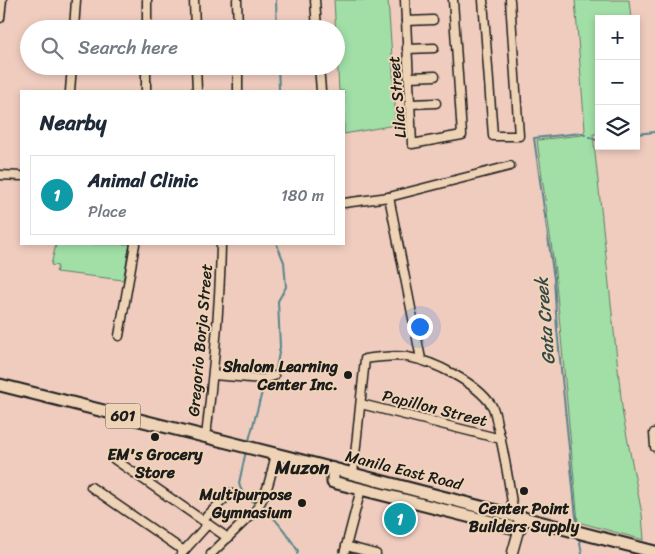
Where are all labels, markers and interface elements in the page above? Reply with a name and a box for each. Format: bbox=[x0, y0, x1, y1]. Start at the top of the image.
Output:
map controls bbox=[595, 15, 640, 150]
button: + bbox=[595, 15, 640, 60]
search box bbox=[20, 20, 345, 75]
text: Search here bbox=[78, 31, 178, 64]
icon: search bbox=[38, 34, 66, 62]
street label: Lilac Street bbox=[379, 55, 415, 139]
button: − bbox=[595, 60, 640, 105]
text: Nearby bbox=[40, 104, 106, 142]
button: layers bbox=[595, 105, 640, 150]
text: Animal Clinic bbox=[88, 164, 198, 197]
text: 1 bbox=[54, 181, 60, 210]
text: 180 m bbox=[281, 181, 324, 210]
text: Place bbox=[88, 197, 127, 226]
street label: Gregorio Borja Street bbox=[179, 263, 221, 417]
water label: Gata Creek bbox=[525, 274, 565, 366]
your location bbox=[407, 314, 433, 340]
place label: Shalom Learning Center Inc. bbox=[222, 352, 339, 399]
marker: Shalom Learning Center Inc. bbox=[342, 369, 354, 381]
street label: Papillon Street bbox=[379, 381, 491, 435]
road number: 601 bbox=[106, 404, 140, 428]
marker: EM's Grocery Store bbox=[149, 431, 161, 443]
place label: EM's Grocery Store bbox=[107, 440, 203, 487]
street label: Manila East Road bbox=[342, 441, 467, 499]
district label: Muzon bbox=[274, 451, 330, 484]
place label: Multipurpose Gymnasium bbox=[198, 480, 293, 527]
marker: Center Point Builders Supply bbox=[518, 485, 530, 497]
place label: Center Point Builders Supply bbox=[469, 494, 580, 541]
marker: Multipurpose Gymnasium bbox=[296, 497, 308, 509]
pin: 1 bbox=[384, 500, 416, 538]

